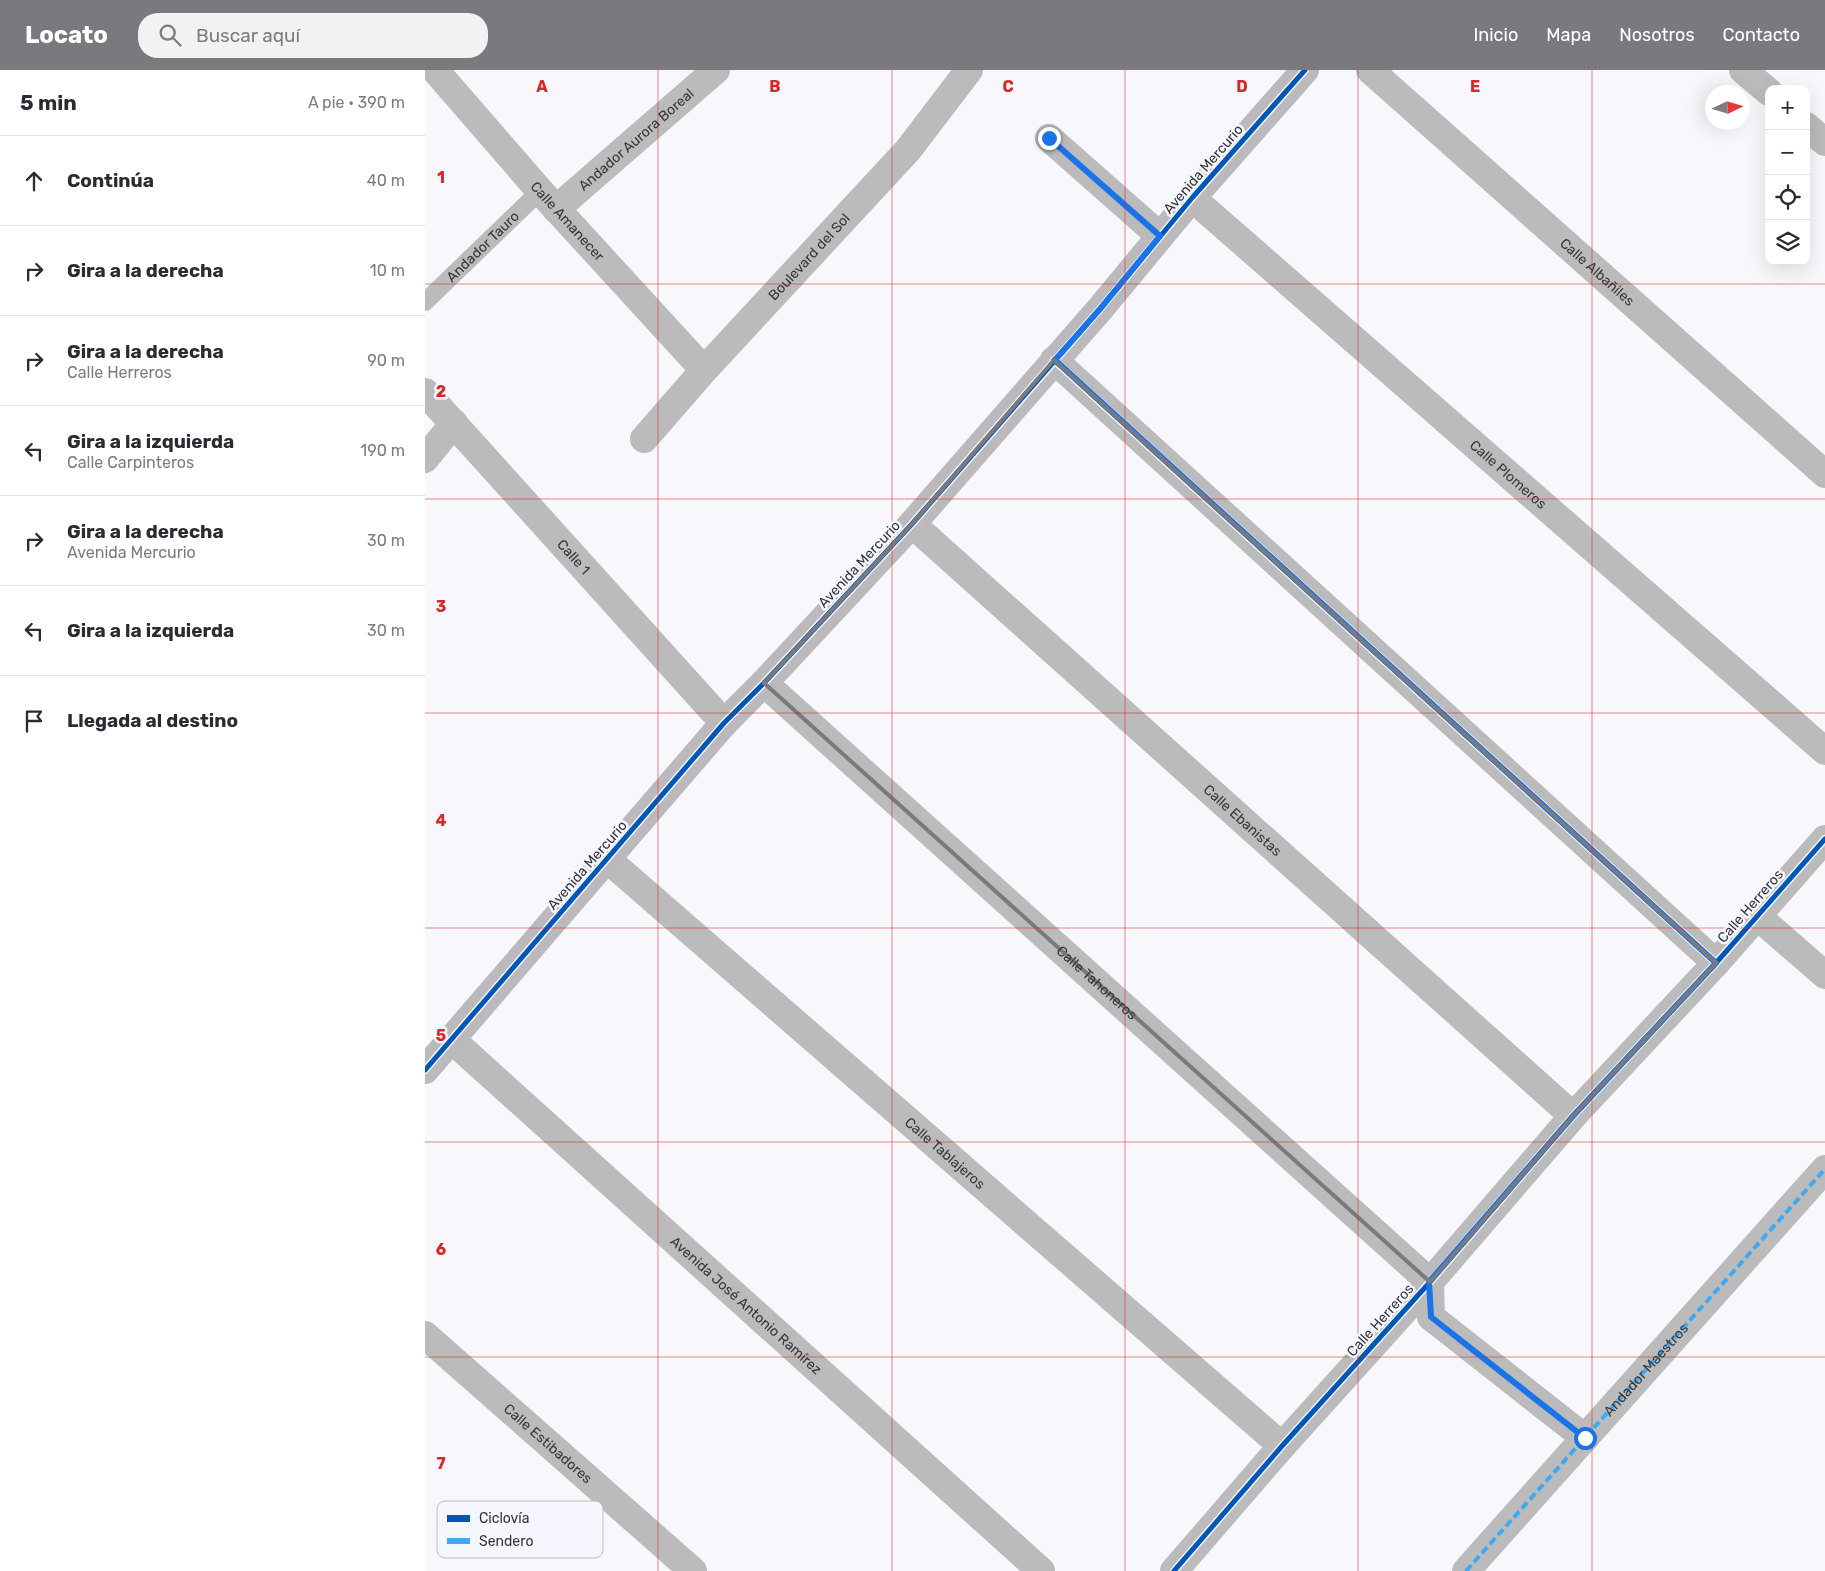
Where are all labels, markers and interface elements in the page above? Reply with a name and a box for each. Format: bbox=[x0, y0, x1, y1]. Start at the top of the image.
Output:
search box bbox=[138, 13, 488, 58]
text: Locato bbox=[25, 21, 108, 49]
icon: search bbox=[156, 21, 184, 49]
text: Buscar aquí bbox=[196, 24, 300, 47]
text: Inicio bbox=[1473, 24, 1518, 46]
text: Mapa bbox=[1546, 24, 1591, 46]
text: Nosotros bbox=[1619, 24, 1695, 46]
text: Contacto bbox=[1723, 24, 1800, 46]
text: A bbox=[536, 77, 548, 96]
text: B bbox=[769, 77, 781, 96]
text: C bbox=[1002, 77, 1014, 96]
text: D bbox=[1236, 77, 1248, 96]
text: E bbox=[1470, 77, 1480, 96]
street label: Andador Aurora Boreal bbox=[575, 85, 698, 195]
north arrow bbox=[1705, 85, 1750, 130]
map controls bbox=[1765, 85, 1810, 265]
button: + bbox=[1765, 85, 1810, 130]
text: 5 min bbox=[20, 90, 77, 115]
text: A pie · 390 m bbox=[308, 93, 405, 112]
street label: Avenida Mercurio bbox=[1160, 121, 1247, 217]
route end bbox=[1038, 127, 1061, 150]
button: − bbox=[1765, 130, 1810, 175]
icon: ahead bbox=[20, 167, 48, 195]
text: 1 bbox=[437, 168, 445, 187]
text: Continúa bbox=[67, 169, 154, 192]
text: 40 m bbox=[367, 171, 405, 190]
button: locate bbox=[1765, 175, 1810, 220]
street label: Calle Amanecer bbox=[527, 178, 608, 265]
street label: Andador Tauro bbox=[443, 208, 523, 286]
street label: Boulevard del Sol bbox=[765, 210, 854, 304]
button: layers bbox=[1765, 220, 1810, 265]
street label: Calle Albañiles bbox=[1556, 235, 1638, 310]
icon: right bbox=[20, 257, 48, 285]
text: Gira a la derecha bbox=[67, 259, 224, 282]
text: 10 m bbox=[370, 261, 405, 280]
text: Gira a la derecha bbox=[67, 340, 224, 363]
icon: right bbox=[20, 347, 48, 375]
text: 90 m bbox=[367, 351, 405, 370]
text: Calle Herreros bbox=[67, 363, 172, 382]
text: 2 bbox=[436, 382, 446, 401]
text: Gira a la izquierda bbox=[67, 430, 234, 453]
icon: left bbox=[20, 437, 48, 465]
street label: Calle Plomeros bbox=[1466, 437, 1550, 513]
text: 190 m bbox=[360, 441, 405, 460]
text: Calle Carpinteros bbox=[67, 453, 194, 472]
street label: Avenida Mercurio bbox=[815, 517, 904, 611]
text: Gira a la derecha bbox=[67, 520, 224, 543]
icon: right bbox=[20, 527, 48, 555]
text: 30 m bbox=[367, 531, 405, 550]
street label: Calle 1 bbox=[553, 536, 594, 578]
text: Avenida Mercurio bbox=[67, 543, 196, 562]
text: 3 bbox=[436, 597, 446, 616]
icon: left bbox=[20, 617, 48, 645]
text: Gira a la izquierda bbox=[67, 619, 234, 642]
text: 30 m bbox=[367, 621, 405, 640]
icon: arrive bbox=[20, 707, 48, 735]
text: Llegada al destino bbox=[67, 709, 238, 732]
street label: Calle Ebanistas bbox=[1200, 781, 1285, 860]
text: 4 bbox=[436, 811, 447, 830]
street label: Avenida Mercurio bbox=[544, 817, 631, 913]
street label: Calle Herreros bbox=[1714, 866, 1787, 946]
street label: Calle Tahoneros bbox=[1053, 942, 1141, 1024]
text: 5 bbox=[436, 1026, 446, 1045]
street label: Calle Tablajeros bbox=[901, 1114, 988, 1193]
street label: Avenida José Antonio Ramírez bbox=[666, 1233, 825, 1378]
text: 6 bbox=[436, 1240, 446, 1259]
street label: Calle Herreros bbox=[1343, 1281, 1417, 1360]
street label: Andador Maestros bbox=[1600, 1320, 1692, 1420]
street label: Calle Estibadores bbox=[500, 1400, 596, 1487]
route start bbox=[1574, 1427, 1597, 1450]
text: 7 bbox=[436, 1454, 446, 1473]
legend bbox=[437, 1501, 603, 1558]
text: Ciclovía bbox=[479, 1510, 530, 1527]
text: Sendero bbox=[479, 1533, 533, 1550]

